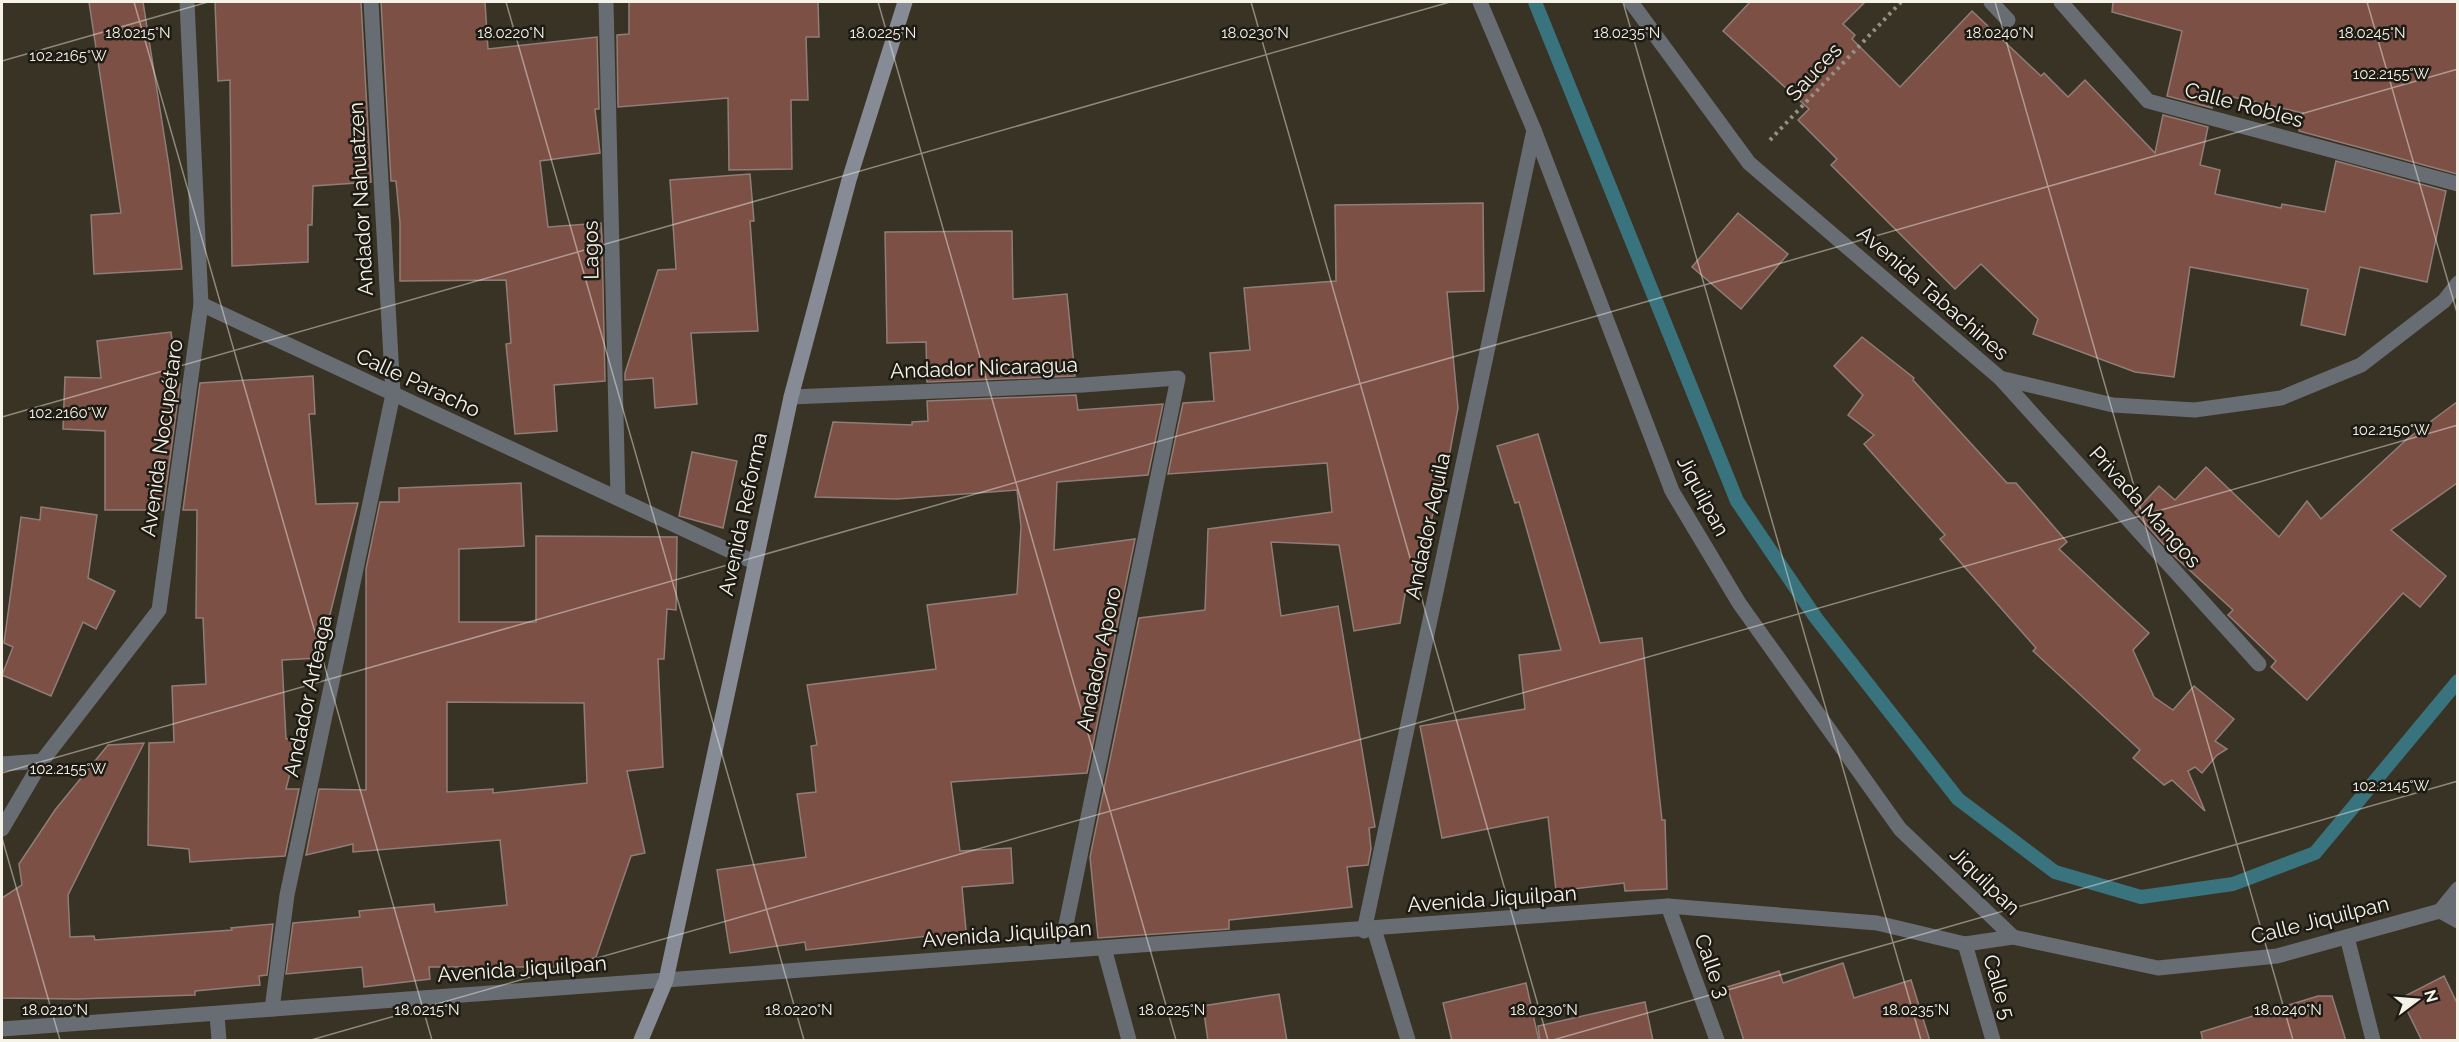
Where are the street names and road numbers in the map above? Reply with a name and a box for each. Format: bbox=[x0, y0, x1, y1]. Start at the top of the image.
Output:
street label: Sauces bbox=[1780, 37, 1847, 106]
street label: Calle Robles bbox=[2182, 77, 2306, 132]
street label: Andador Nahuatzen bbox=[343, 101, 378, 297]
street label: Lagos bbox=[577, 220, 604, 280]
street label: Avenida Tabachines bbox=[1853, 220, 2014, 365]
street label: Avenida Nocupétaro bbox=[135, 338, 188, 538]
street label: Calle Paracho bbox=[352, 343, 484, 422]
street label: Andador Nicaragua bbox=[890, 352, 1078, 383]
street label: Avenida Reforma bbox=[713, 430, 772, 598]
street label: Privada Mangos bbox=[2084, 441, 2206, 573]
street label: Andador Aquila bbox=[1400, 450, 1455, 601]
street label: Jiquilpan bbox=[1672, 451, 1735, 540]
street label: Andador Aporo bbox=[1071, 584, 1126, 734]
street label: Andador Arteaga bbox=[278, 613, 337, 779]
street label: Jiquilpan bbox=[1945, 841, 2025, 920]
street label: Avenida Jiquilpan bbox=[1406, 880, 1578, 917]
street label: Calle Jiquilpan bbox=[2248, 890, 2392, 949]
street label: Avenida Jiquilpan bbox=[921, 915, 1093, 952]
street label: Calle 3 bbox=[1689, 930, 1736, 1001]
street label: Avenida Jiquilpan bbox=[436, 950, 608, 987]
street label: Calle 5 bbox=[1978, 951, 2021, 1022]

